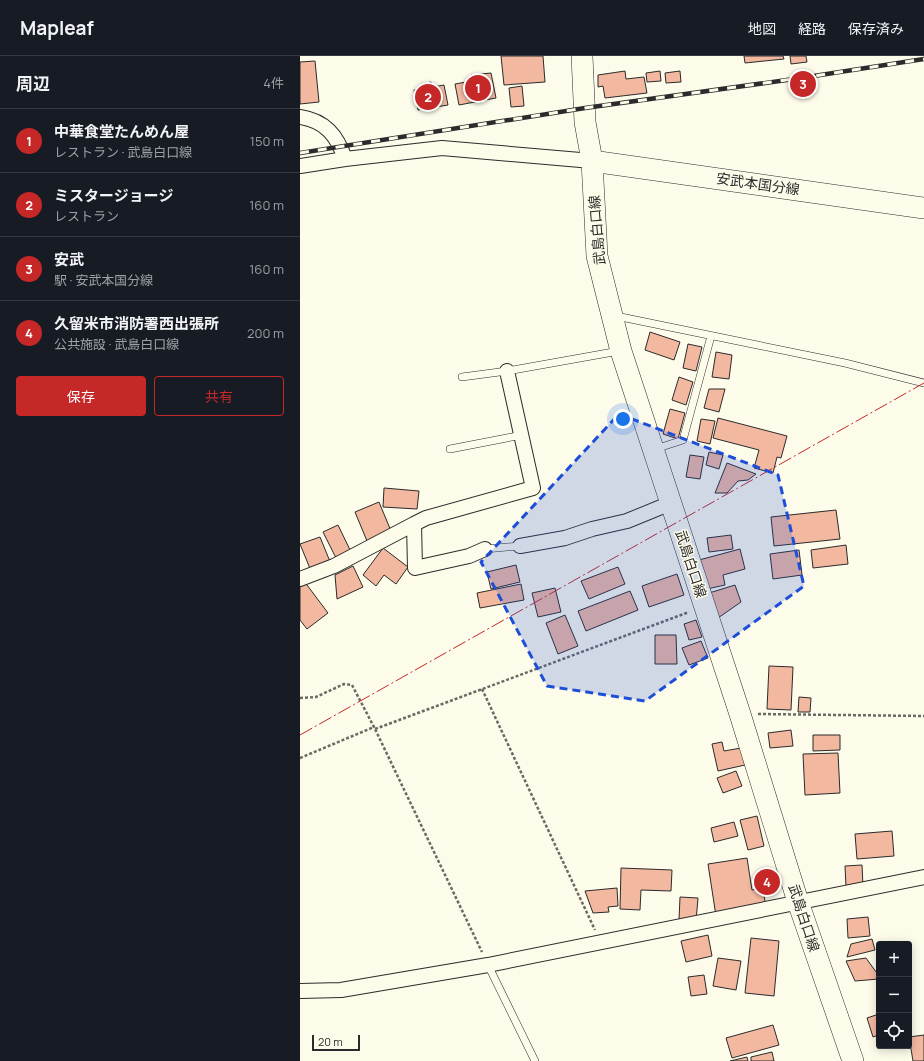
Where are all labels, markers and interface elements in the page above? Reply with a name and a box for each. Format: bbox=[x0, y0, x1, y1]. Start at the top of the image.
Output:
text: Mapleaf bbox=[20, 15, 94, 41]
text: 地図 bbox=[748, 19, 776, 38]
text: 経路 bbox=[798, 19, 826, 38]
text: 保存済み bbox=[848, 19, 904, 38]
pin: 3 bbox=[790, 69, 816, 99]
text: 周辺 bbox=[16, 72, 50, 95]
pin: 1 bbox=[465, 73, 491, 103]
text: 4件 bbox=[263, 74, 284, 92]
pin: 2 bbox=[415, 82, 441, 112]
text: 中華食堂たんめん屋 bbox=[54, 121, 189, 142]
text: 1 bbox=[26, 132, 32, 150]
text: 150 m bbox=[250, 132, 284, 150]
text: レストラン · 武島白口線 bbox=[54, 143, 192, 161]
street label: 安武本国分線 bbox=[715, 168, 801, 199]
text: ミスタージョージ bbox=[54, 185, 173, 206]
street label: 武島白口線 bbox=[584, 194, 609, 266]
text: 2 bbox=[25, 196, 33, 214]
text: 160 m bbox=[249, 196, 284, 214]
text: レストラン bbox=[54, 207, 119, 225]
text: 安武 bbox=[54, 249, 84, 270]
text: 3 bbox=[25, 260, 33, 278]
text: 160 m bbox=[249, 260, 284, 278]
text: 駅 · 安武本国分線 bbox=[54, 271, 153, 289]
text: 久留米市消防署西出張所 bbox=[54, 313, 219, 334]
text: 4 bbox=[25, 324, 33, 342]
text: 200 m bbox=[247, 324, 284, 342]
text: 公共施設 · 武島白口線 bbox=[54, 335, 179, 353]
button: 保存 bbox=[16, 376, 146, 416]
button: 共有 bbox=[154, 376, 284, 416]
your location bbox=[613, 409, 633, 429]
street label: 武島白口線 bbox=[672, 528, 711, 600]
pin: 4 bbox=[754, 867, 780, 897]
street label: 武島白口線 bbox=[785, 882, 824, 954]
map controls bbox=[876, 941, 912, 1049]
button: + bbox=[876, 941, 912, 977]
button: − bbox=[876, 977, 912, 1013]
button: locate bbox=[876, 1013, 912, 1049]
scale bar bbox=[312, 1033, 360, 1052]
text: 20 m bbox=[318, 1034, 343, 1049]

